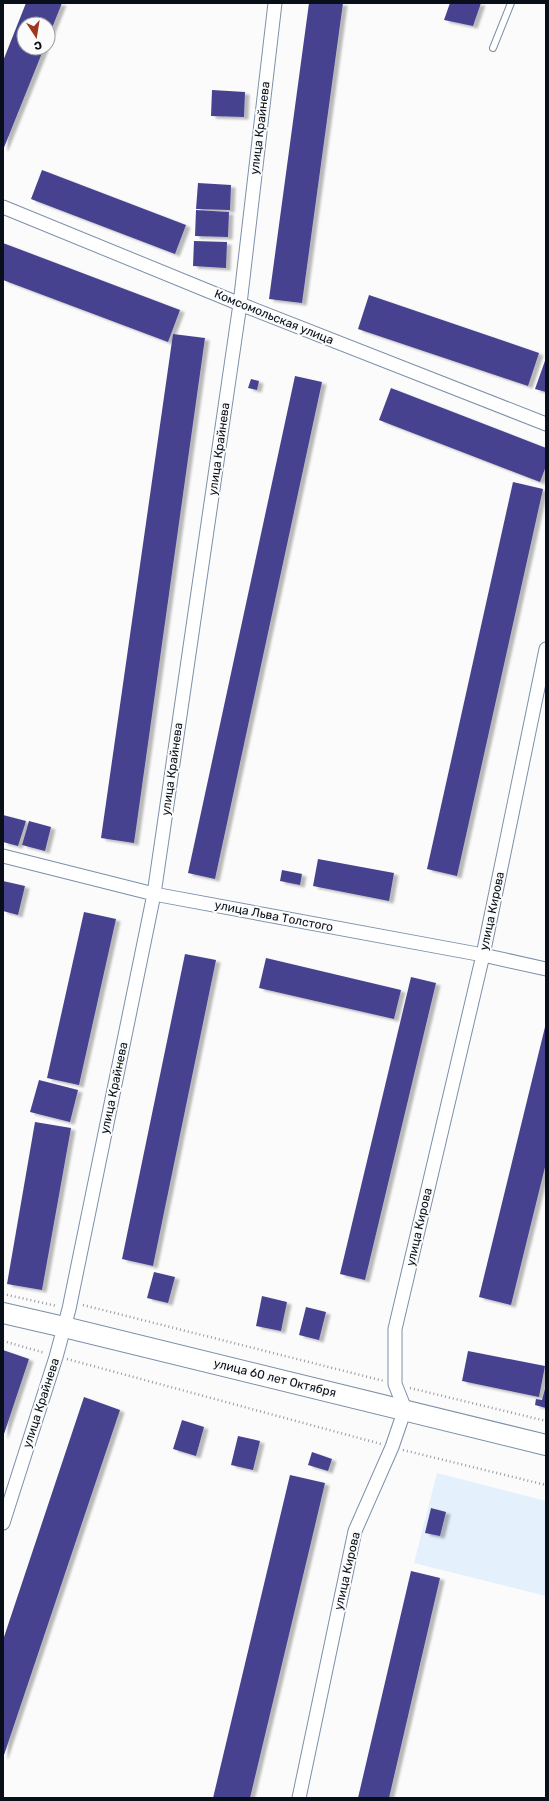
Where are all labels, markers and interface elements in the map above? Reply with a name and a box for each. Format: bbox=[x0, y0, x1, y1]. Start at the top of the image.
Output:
north arrow bbox=[16, 16, 56, 56]
text: С bbox=[33, 38, 43, 53]
street label: улица Крайнева bbox=[247, 81, 273, 175]
street label: Комсомольская улица bbox=[212, 287, 336, 347]
street label: улица Крайнева bbox=[206, 402, 232, 496]
street label: улица Крайнева bbox=[159, 722, 185, 816]
street label: улица Кирова bbox=[477, 870, 507, 952]
street label: улица Льва Толстого bbox=[214, 898, 335, 934]
street label: улица Крайнева bbox=[97, 1041, 131, 1135]
street label: улица Кирова bbox=[403, 1187, 435, 1267]
street label: улица Крайнева bbox=[20, 1356, 62, 1450]
street label: улица 60 лет Октября bbox=[212, 1356, 338, 1400]
street label: улица Кирова bbox=[331, 1531, 363, 1611]

